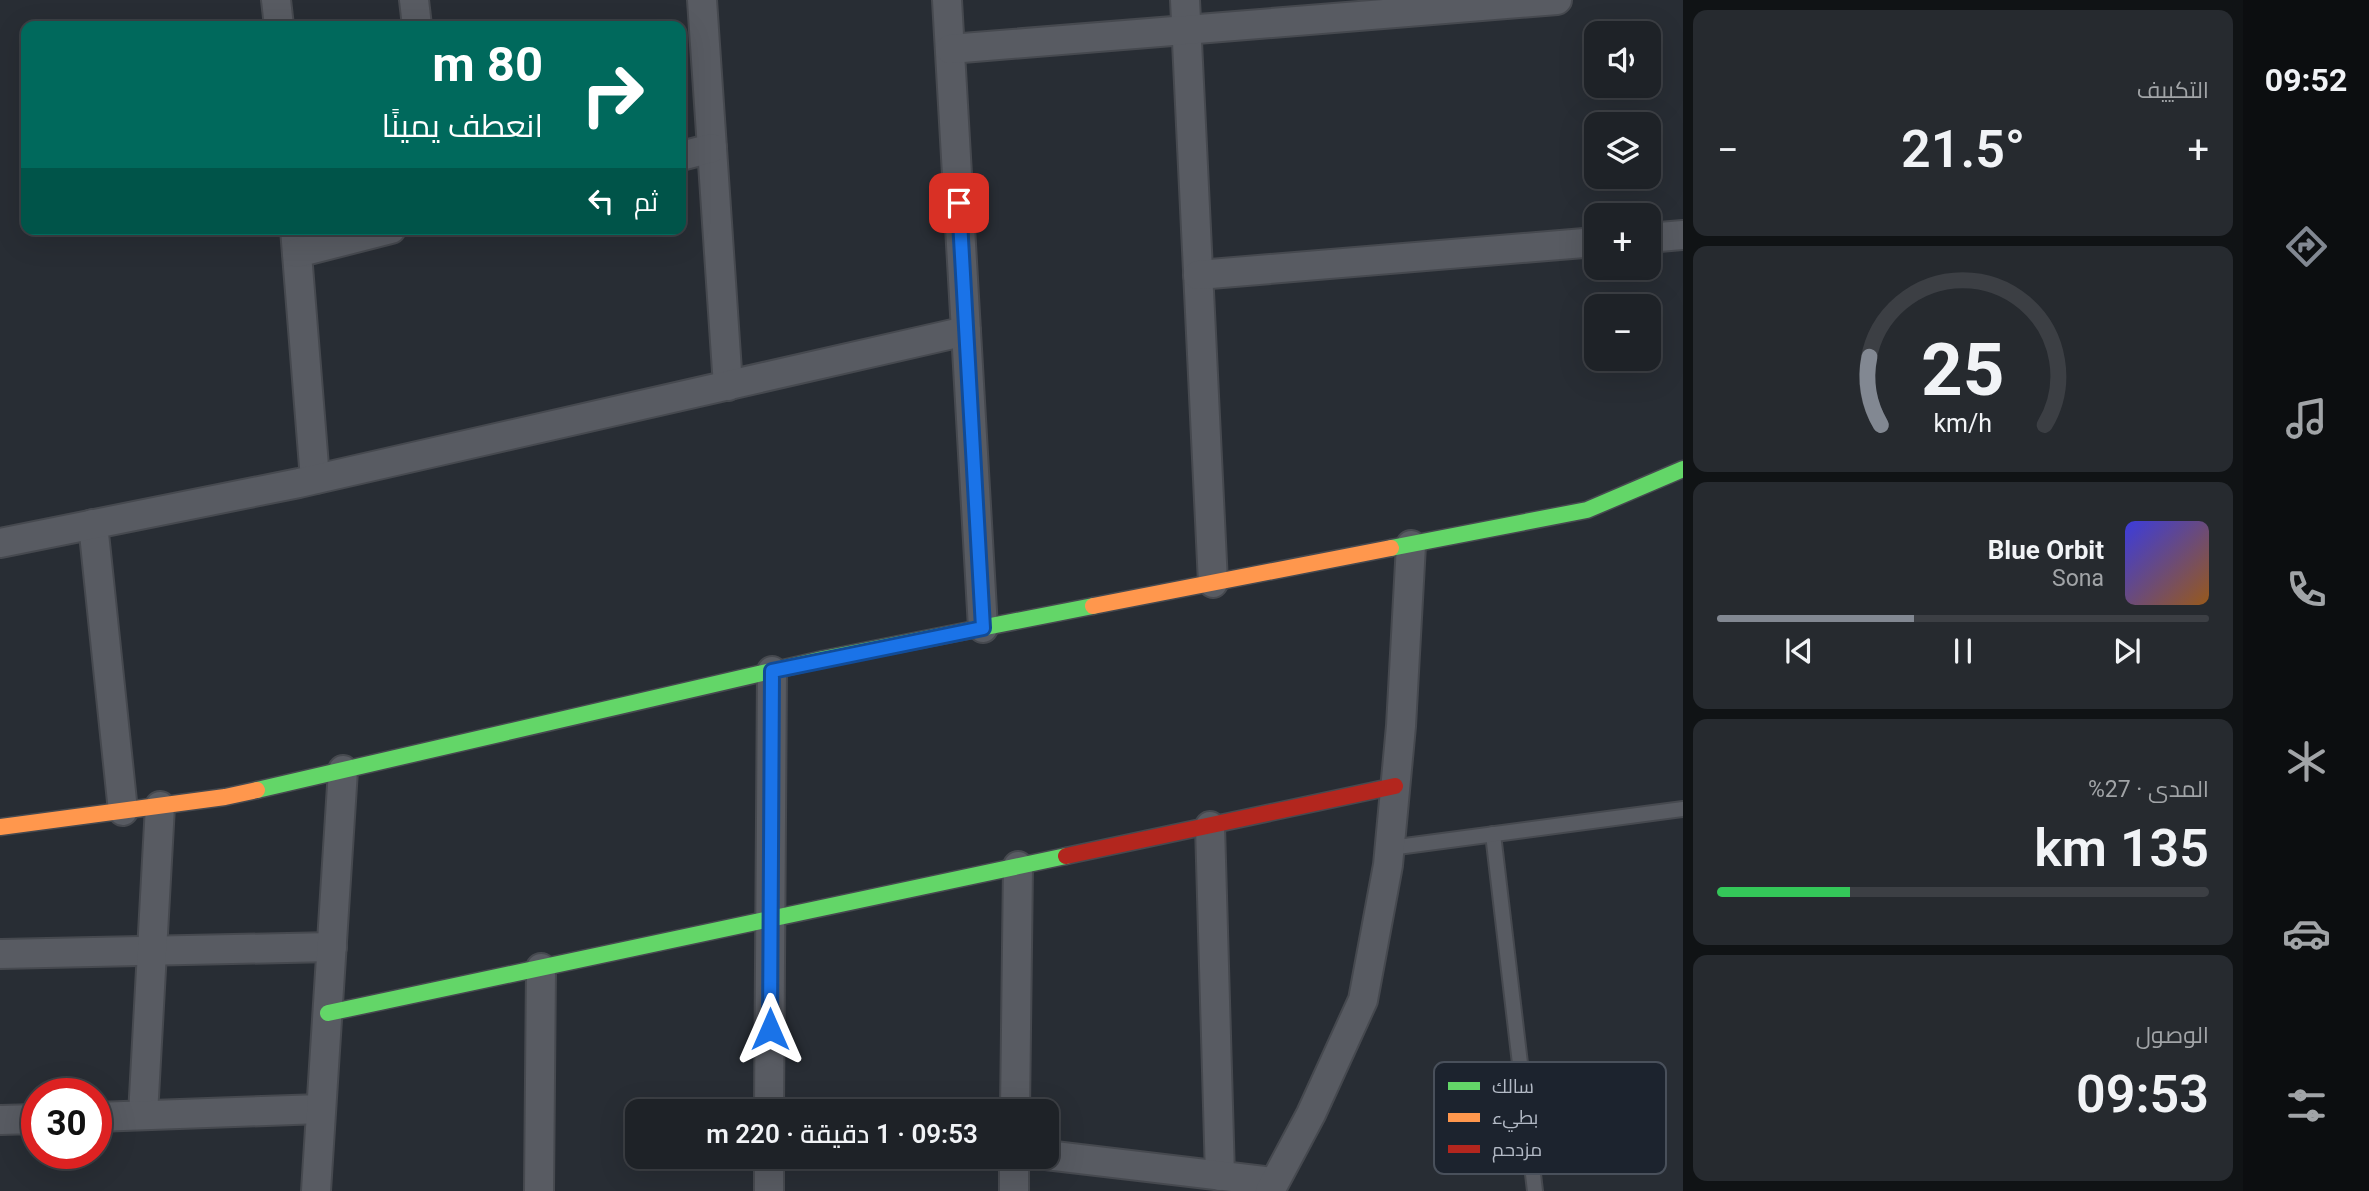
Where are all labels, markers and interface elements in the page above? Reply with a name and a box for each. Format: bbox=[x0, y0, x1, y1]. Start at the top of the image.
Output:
map controls bbox=[1584, 21, 1661, 371]
button: sound bbox=[1584, 21, 1661, 98]
text: 80 m bbox=[432, 36, 543, 93]
icon: right bbox=[567, 49, 658, 140]
text: 09:52 bbox=[2265, 61, 2347, 99]
text: التكييف bbox=[2137, 77, 2209, 104]
text: انعطف يمينًا bbox=[381, 107, 543, 145]
button: layers bbox=[1584, 112, 1661, 189]
text: 21.5° bbox=[1901, 119, 2025, 180]
text: − bbox=[1717, 128, 1739, 172]
text: + bbox=[2187, 128, 2209, 172]
pin bbox=[929, 173, 989, 233]
icon: left bbox=[582, 182, 620, 220]
icon: arrive bbox=[940, 184, 978, 222]
text: ثم bbox=[634, 187, 658, 217]
button: + bbox=[1584, 203, 1661, 280]
icon: directions bbox=[2282, 222, 2331, 271]
button: − bbox=[1584, 294, 1661, 371]
text: 25 bbox=[1921, 328, 2005, 414]
icon: music bbox=[2282, 394, 2331, 443]
text: km/h bbox=[1934, 409, 1992, 438]
text: Blue Orbit bbox=[1988, 535, 2104, 565]
text: Sona bbox=[2052, 565, 2104, 592]
icon: phone bbox=[2282, 565, 2331, 614]
icon: previous bbox=[1780, 632, 1818, 670]
icon: pause bbox=[1944, 632, 1982, 670]
icon: next bbox=[2108, 632, 2146, 670]
icon: climate bbox=[2282, 737, 2331, 786]
text: المدى · 27% bbox=[2088, 776, 2209, 803]
text: 135 km bbox=[2034, 818, 2209, 879]
icon: car bbox=[2282, 909, 2331, 958]
position arrow bbox=[733, 992, 807, 1066]
text: الوصول bbox=[2136, 1022, 2209, 1049]
legend bbox=[1434, 1062, 1666, 1174]
text: 09:53 bbox=[2076, 1064, 2209, 1125]
text: سالك bbox=[1492, 1075, 1534, 1098]
speed limit sign: 30 bbox=[21, 1078, 112, 1169]
icon: filters bbox=[2282, 1081, 2331, 1130]
text: بطيء bbox=[1492, 1106, 1538, 1132]
text: 09:53 · 1 دقيقة · 220 m bbox=[706, 1119, 978, 1149]
text: مزدحم bbox=[1492, 1138, 1542, 1163]

